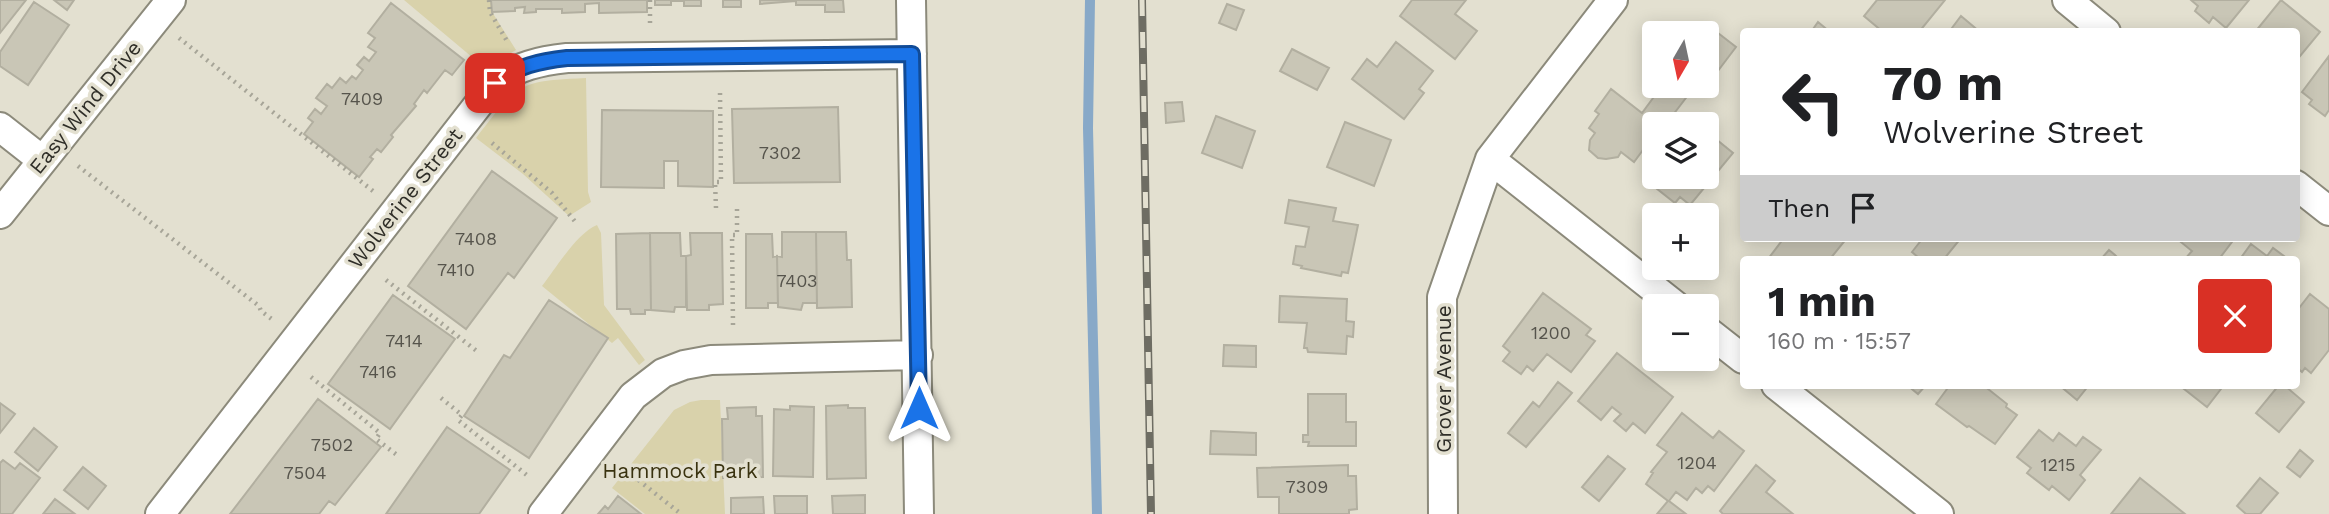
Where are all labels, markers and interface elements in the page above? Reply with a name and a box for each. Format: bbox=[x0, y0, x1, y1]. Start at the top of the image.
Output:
north arrow bbox=[1642, 21, 1718, 98]
map controls bbox=[1642, 21, 1719, 371]
street label: Easy Wind Drive bbox=[24, 35, 146, 179]
pin bbox=[465, 53, 525, 113]
text: 70 m bbox=[1883, 54, 2003, 112]
icon: left bbox=[1768, 56, 1859, 147]
icon: arrive bbox=[476, 64, 514, 102]
house number: 7409 bbox=[341, 88, 383, 109]
button: layers bbox=[1642, 112, 1719, 189]
text: Wolverine Street bbox=[1883, 113, 2143, 151]
street label: Wolverine Street bbox=[343, 123, 468, 273]
house number: 7302 bbox=[759, 142, 801, 163]
icon: arrive bbox=[1844, 189, 1882, 227]
text: Then bbox=[1768, 193, 1830, 223]
button: + bbox=[1642, 203, 1719, 280]
house number: 7408 bbox=[455, 228, 497, 249]
house number: 7410 bbox=[437, 259, 475, 280]
house number: 7403 bbox=[776, 270, 818, 291]
text: 1 min bbox=[1768, 277, 1876, 326]
button: close bbox=[2198, 279, 2272, 353]
button: − bbox=[1642, 294, 1719, 371]
street label: Grover Avenue bbox=[1431, 305, 1456, 453]
house number: 1200 bbox=[1531, 322, 1571, 343]
text: 160 m · 15:57 bbox=[1768, 328, 1911, 355]
house number: 7414 bbox=[385, 330, 423, 351]
house number: 7416 bbox=[359, 361, 397, 382]
position arrow bbox=[882, 371, 956, 445]
house number: 7502 bbox=[311, 434, 353, 455]
house number: 1204 bbox=[1677, 452, 1717, 473]
house number: 1215 bbox=[2040, 454, 2076, 475]
park label: Hammock Park bbox=[602, 458, 758, 483]
house number: 7504 bbox=[284, 462, 326, 483]
house number: 7309 bbox=[1286, 476, 1328, 497]

